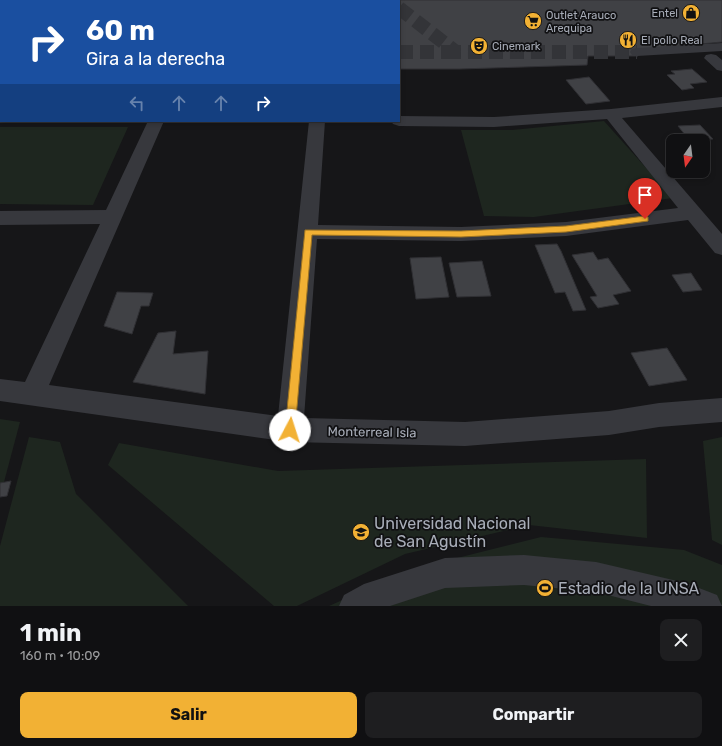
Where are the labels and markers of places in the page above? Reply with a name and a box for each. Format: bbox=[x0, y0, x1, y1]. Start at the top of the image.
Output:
shop icon: Entel bbox=[681, 3, 701, 23]
place label: Entel bbox=[652, 7, 678, 20]
place label: Outlet Arauco Arequipa bbox=[546, 9, 616, 35]
supermarket icon: Outlet Arauco Arequipa bbox=[523, 11, 543, 31]
restaurant icon: El pollo Real bbox=[618, 30, 638, 50]
place label: El pollo Real bbox=[641, 34, 702, 47]
theatre icon: Cinemark bbox=[469, 36, 489, 56]
place label: Cinemark bbox=[492, 40, 541, 53]
pin bbox=[628, 178, 662, 219]
place label: Universidad Nacional de San Agustín bbox=[374, 514, 530, 551]
school or university icon: Universidad Nacional de San Agustín bbox=[351, 522, 371, 542]
sports icon: Estadio de la UNSA bbox=[535, 578, 555, 598]
place label: Estadio de la UNSA bbox=[558, 579, 700, 598]

